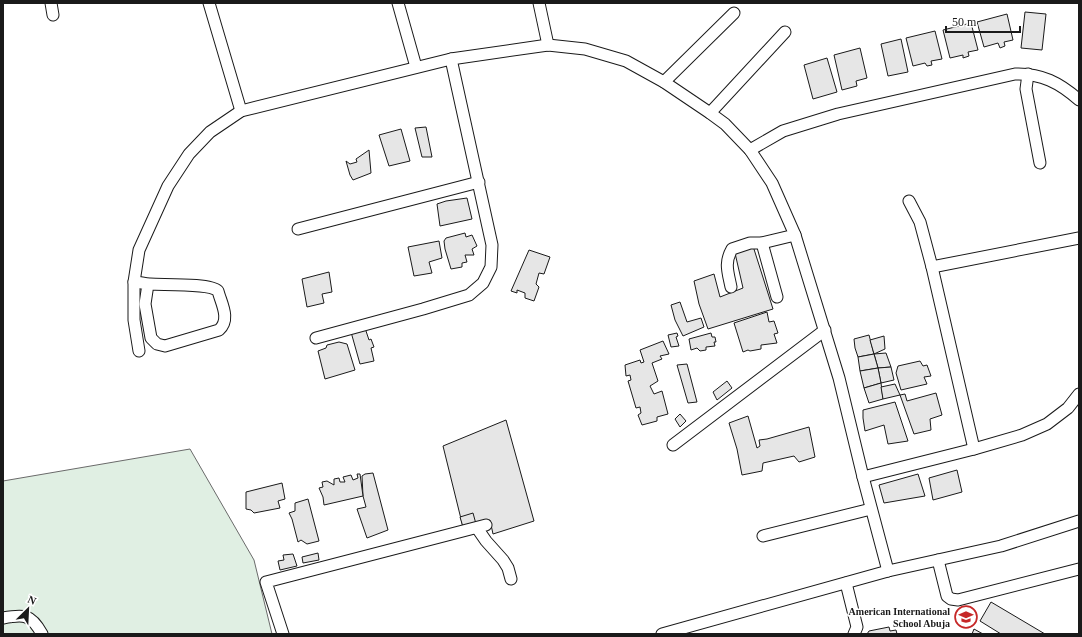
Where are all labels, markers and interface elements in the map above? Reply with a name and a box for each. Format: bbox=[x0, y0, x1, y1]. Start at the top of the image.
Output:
scale bar bbox=[946, 8, 1020, 34]
text: 50 m bbox=[952, 15, 977, 29]
north arrow bbox=[8, 589, 48, 629]
text: N bbox=[26, 593, 38, 607]
school or university icon: American International School Abuja bbox=[953, 604, 979, 630]
place label: American International School Abuja bbox=[849, 606, 950, 629]

